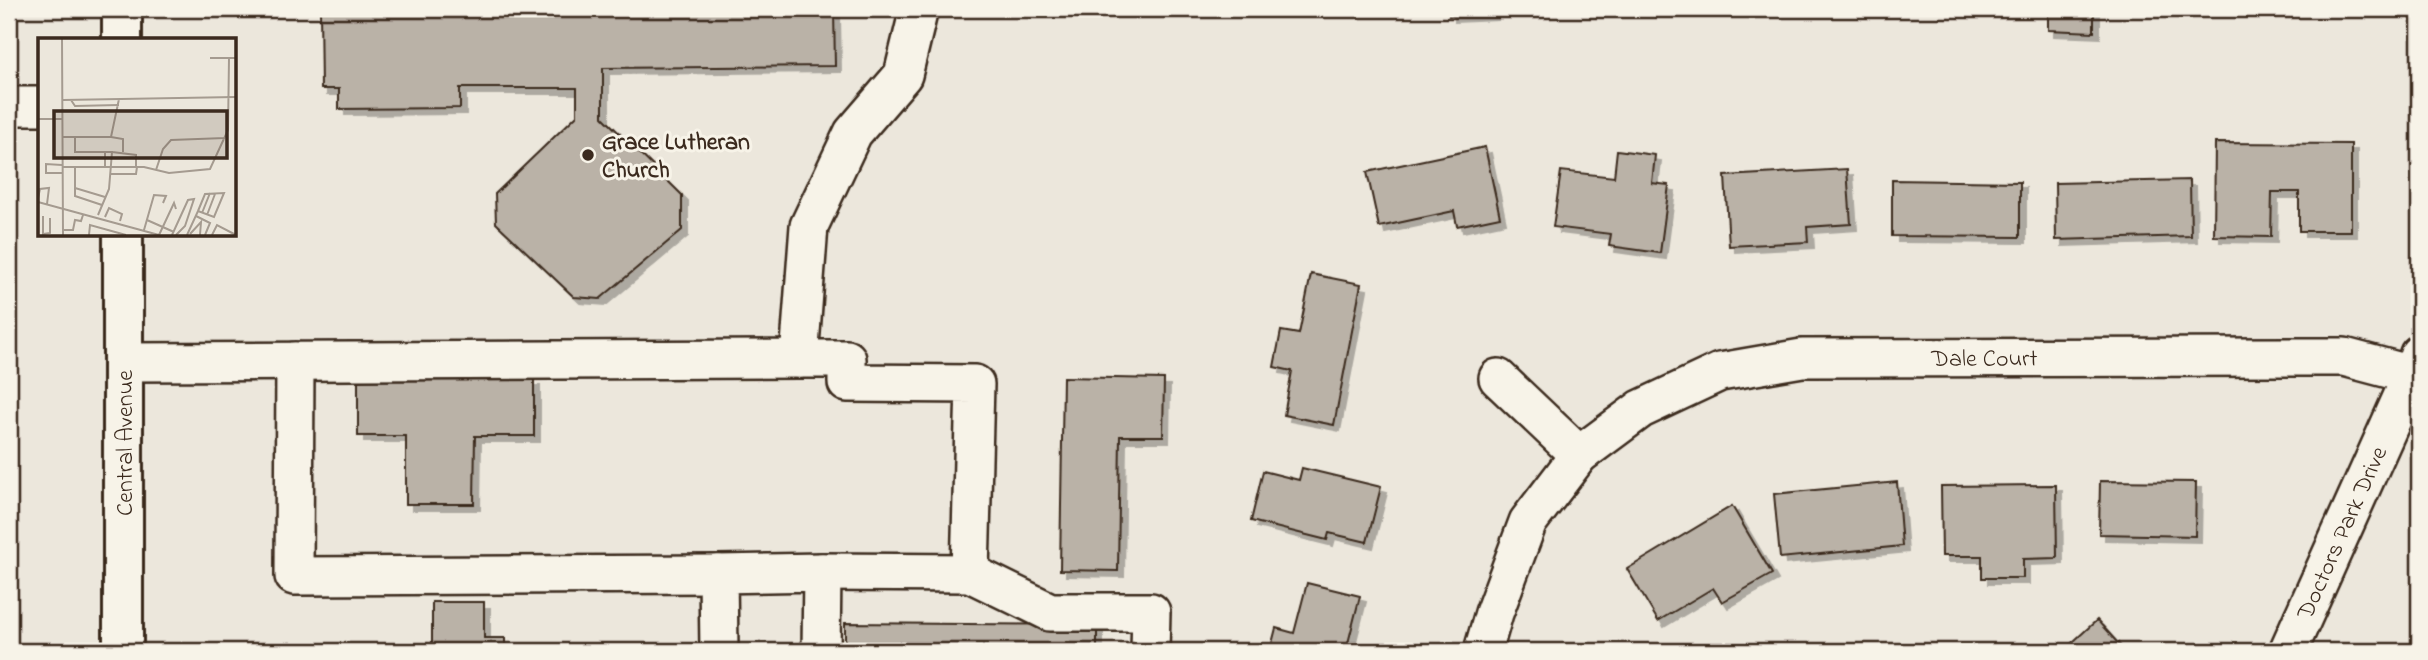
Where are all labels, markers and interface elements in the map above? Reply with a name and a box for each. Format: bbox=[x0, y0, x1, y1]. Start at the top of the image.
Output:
inset map bbox=[38, 38, 236, 236]
place label: Grace Lutheran Church bbox=[602, 126, 750, 189]
marker: Grace Lutheran Church bbox=[580, 147, 596, 163]
street label: Dale Court bbox=[1930, 343, 2038, 378]
street label: Central Avenue bbox=[109, 370, 144, 516]
street label: Doctors Park Drive bbox=[2289, 441, 2398, 627]

